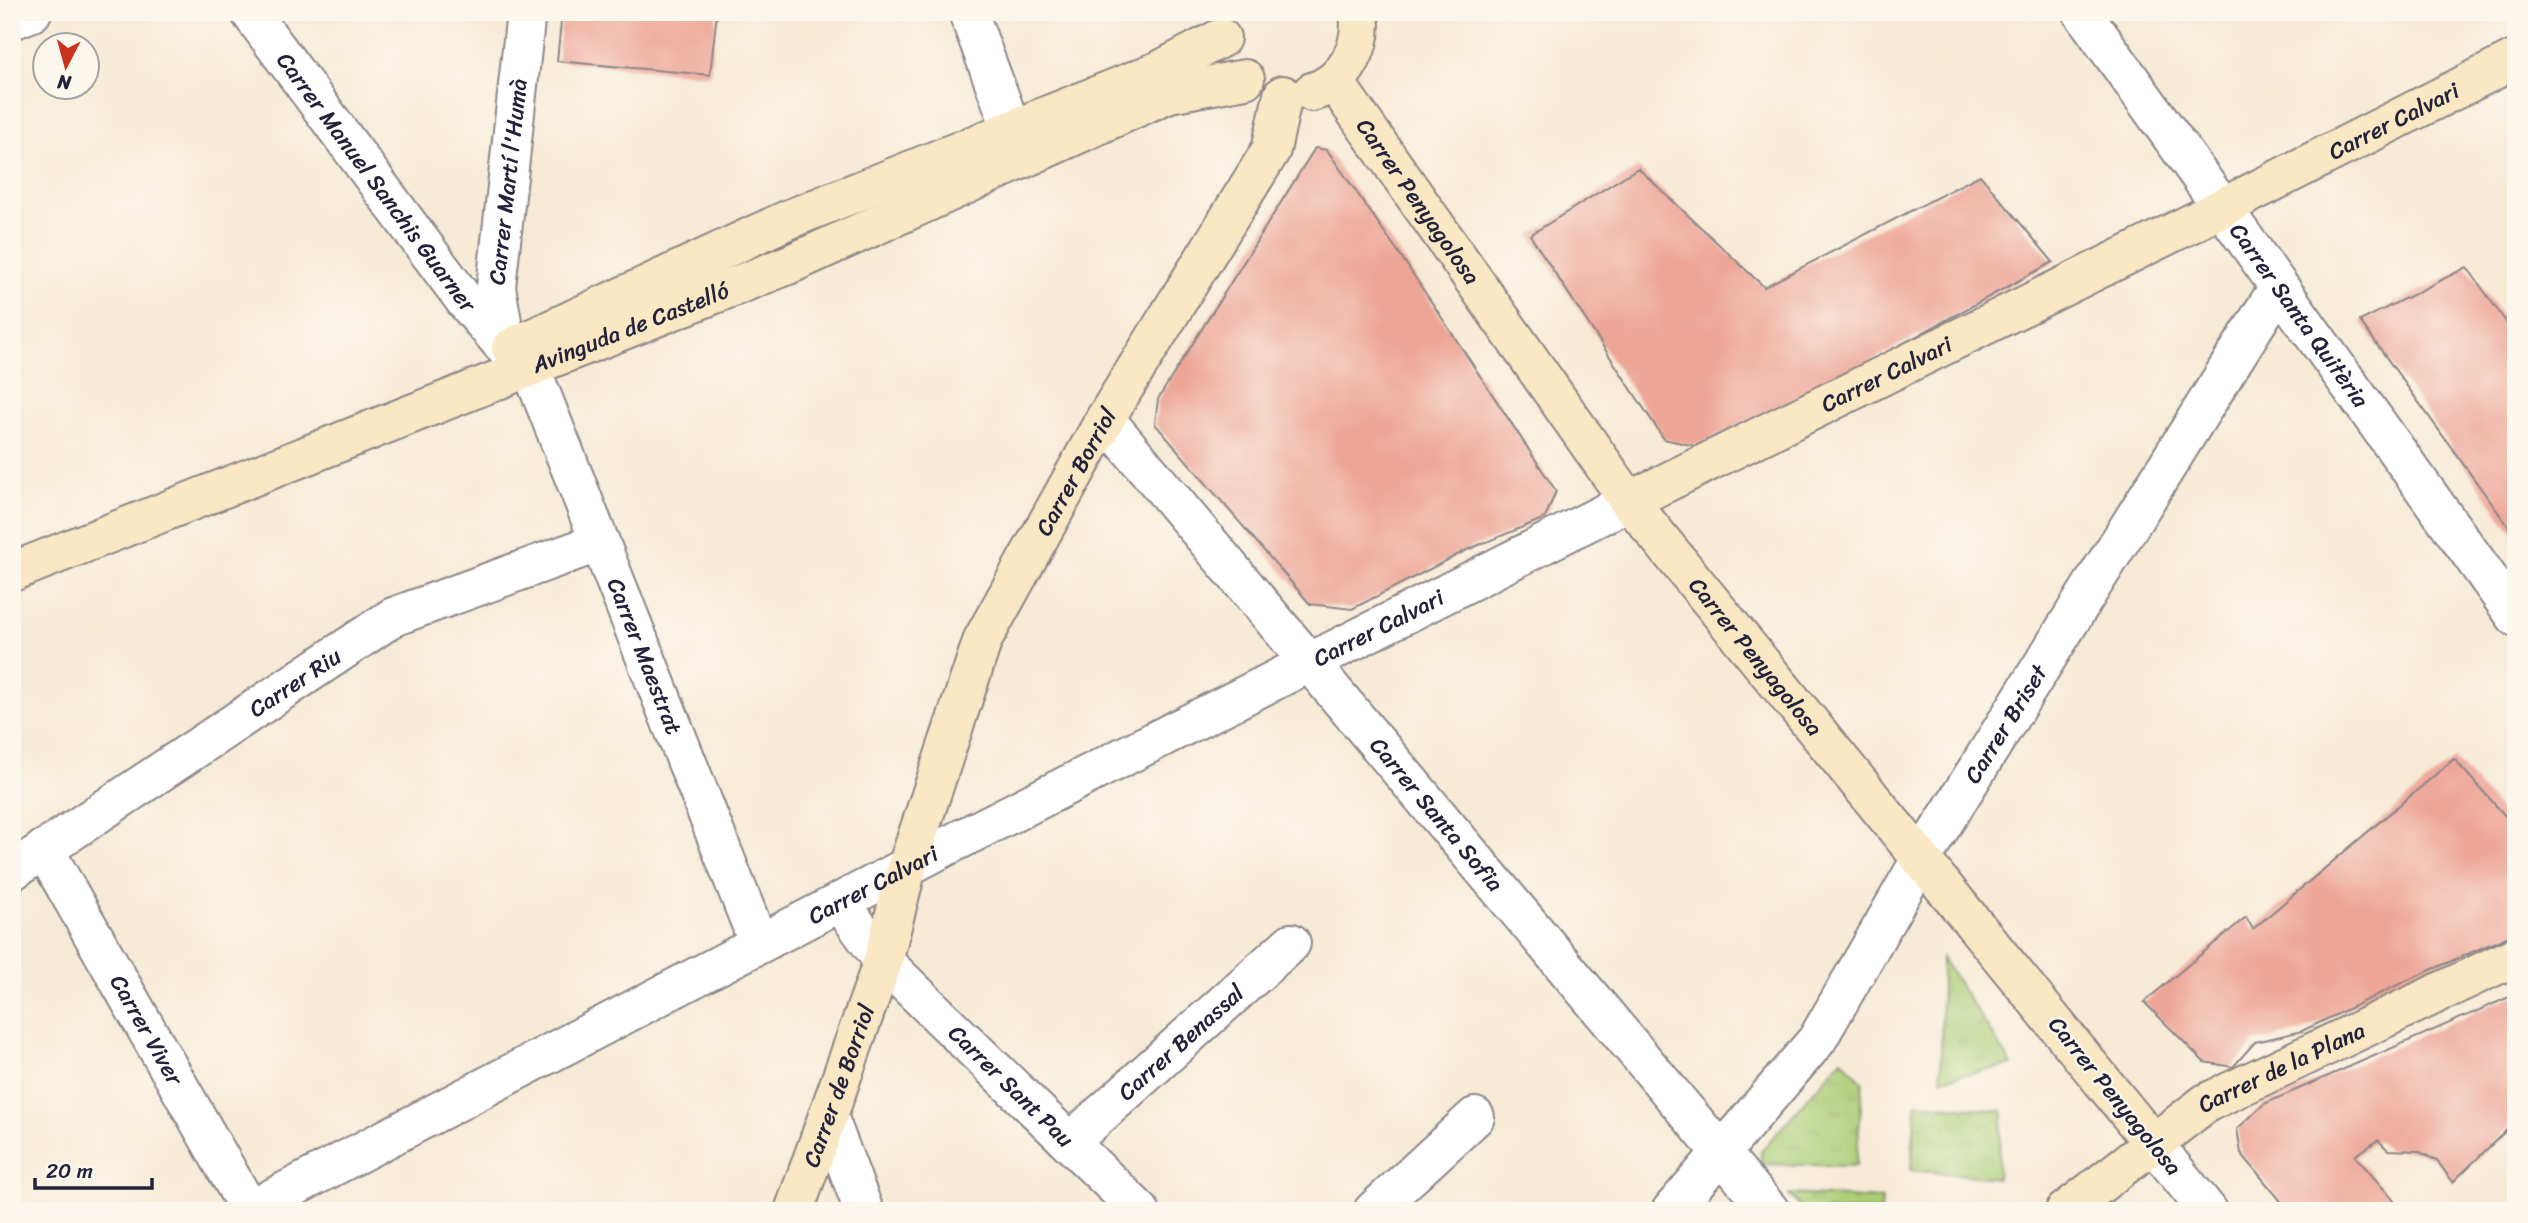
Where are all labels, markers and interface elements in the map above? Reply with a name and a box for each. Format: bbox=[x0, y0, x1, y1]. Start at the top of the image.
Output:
north arrow bbox=[32, 32, 102, 102]
street label: Carrer Manuel Sanchis Guarner bbox=[266, 43, 488, 323]
text: N bbox=[55, 65, 74, 100]
street label: Carrer Calvari bbox=[2321, 70, 2467, 171]
street label: Carrer Martí l'Humà bbox=[476, 76, 539, 287]
street label: Carrer Penyagolosa bbox=[1345, 109, 1492, 293]
street label: Carrer Santa Quitèria bbox=[2219, 214, 2380, 417]
street label: Avinguda de Castelló bbox=[525, 270, 736, 385]
street label: Carrer Calvari bbox=[1813, 324, 1960, 424]
street label: Carrer Borriol bbox=[1024, 399, 1128, 543]
street label: Carrer Penyagolosa bbox=[1678, 568, 1834, 746]
street label: Carrer Maestrat bbox=[595, 571, 695, 741]
street label: Carrer Calvari bbox=[1306, 577, 1452, 678]
street label: Carrer Riu bbox=[240, 636, 350, 728]
street label: Carrer Briset bbox=[1953, 655, 2059, 792]
street label: Carrer Santa Sofia bbox=[1359, 727, 1515, 902]
street label: Carrer Calvari bbox=[800, 833, 946, 936]
street label: Carrer Viver bbox=[99, 966, 196, 1095]
street label: Carrer Benassal bbox=[1108, 973, 1254, 1111]
street label: Carrer de Borriol bbox=[791, 998, 887, 1173]
street label: Carrer Penyagolosa bbox=[2037, 1007, 2193, 1185]
street label: Carrer de la Plana bbox=[2188, 1010, 2372, 1124]
street label: Carrer Sant Pau bbox=[938, 1014, 1085, 1158]
scale bar bbox=[35, 1146, 152, 1190]
text: 20 m bbox=[46, 1152, 93, 1190]

